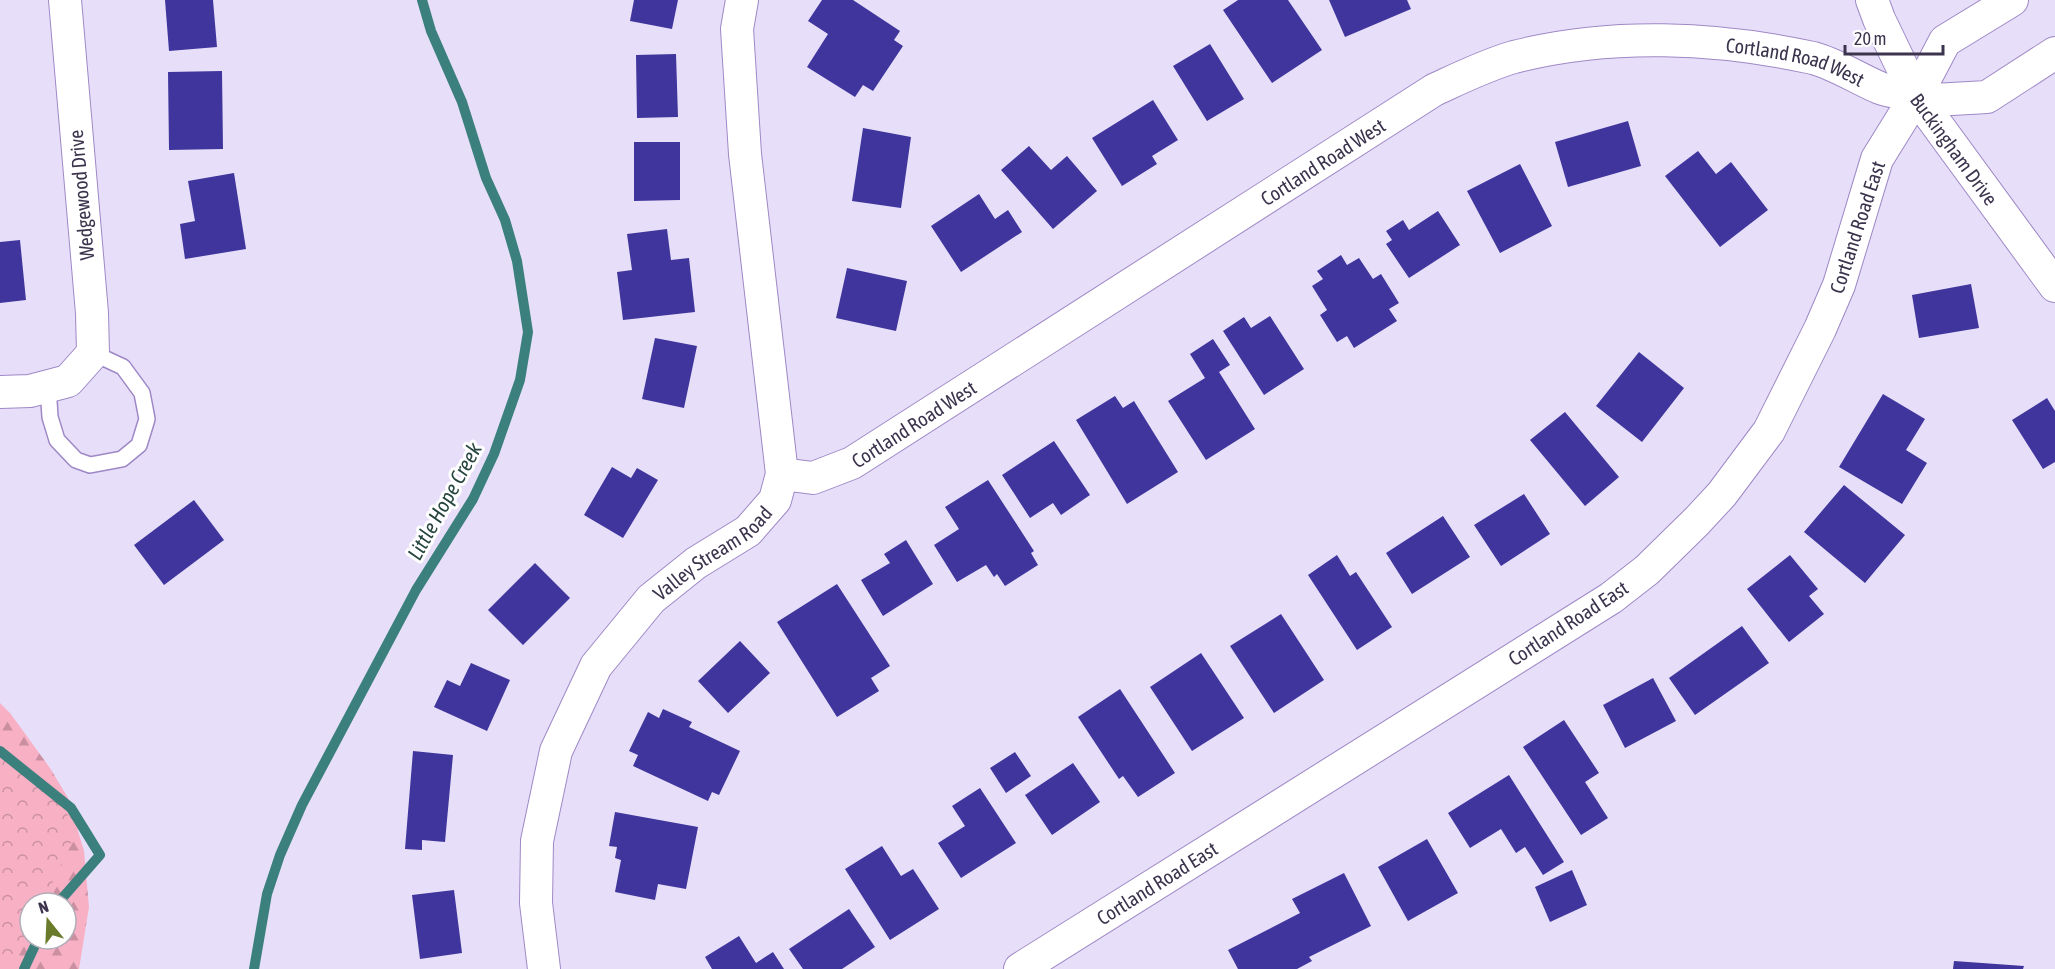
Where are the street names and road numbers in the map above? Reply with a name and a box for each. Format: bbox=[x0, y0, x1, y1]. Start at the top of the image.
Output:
street label: Cortland Road West bbox=[1725, 33, 1869, 91]
street label: Buckingham Drive bbox=[1906, 88, 2003, 209]
street label: Cortland Road West bbox=[1256, 113, 1389, 210]
street label: Wedgewood Drive bbox=[64, 129, 98, 261]
street label: Cortland Road East bbox=[1825, 158, 1889, 296]
street label: Cortland Road West bbox=[847, 375, 980, 472]
street label: Valley Stream Road bbox=[648, 501, 776, 605]
street label: Cortland Road East bbox=[1504, 576, 1632, 670]
street label: Cortland Road East bbox=[1092, 837, 1222, 929]

